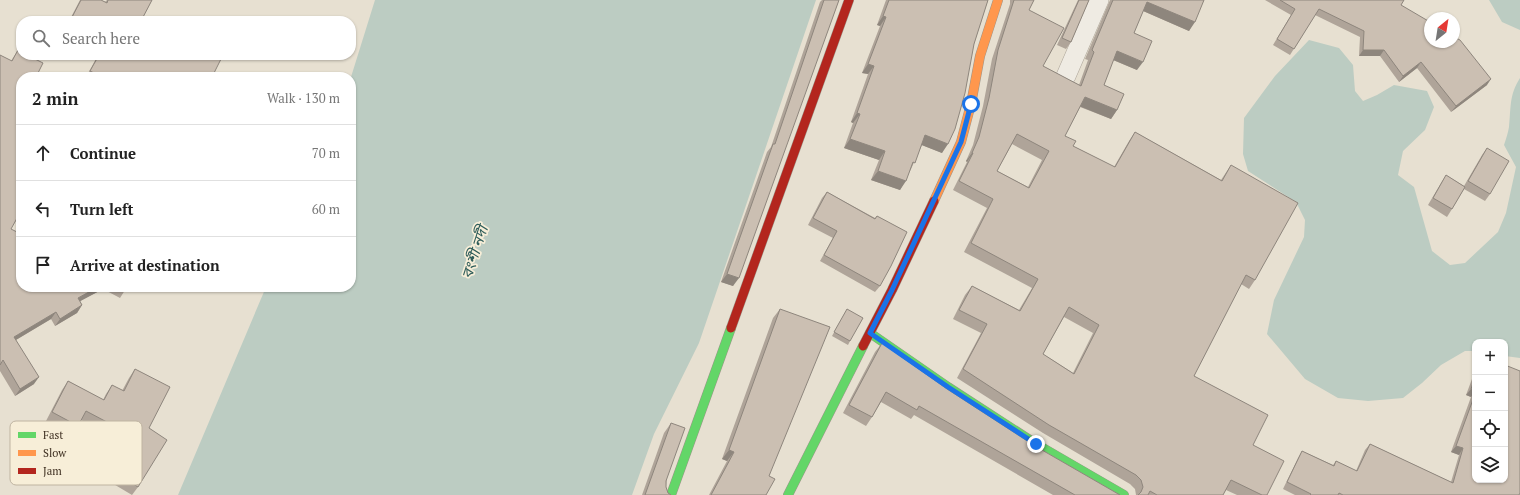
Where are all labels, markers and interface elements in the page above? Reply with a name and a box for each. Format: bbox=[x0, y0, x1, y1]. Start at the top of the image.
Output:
north arrow bbox=[1424, 12, 1460, 48]
search box bbox=[16, 16, 356, 60]
icon: search bbox=[30, 27, 52, 49]
text: Search here bbox=[62, 28, 140, 48]
text: 2 min bbox=[32, 87, 79, 110]
text: Walk · 130 m bbox=[267, 89, 340, 107]
route start bbox=[962, 95, 980, 113]
icon: ahead bbox=[32, 142, 54, 164]
text: Continue bbox=[70, 143, 136, 163]
text: 70 m bbox=[312, 144, 340, 162]
icon: left bbox=[32, 198, 54, 220]
text: Turn left bbox=[70, 199, 134, 219]
text: 60 m bbox=[312, 200, 340, 218]
water label: বংশী নদী bbox=[456, 220, 493, 281]
icon: arrive bbox=[32, 254, 54, 276]
text: Arrive at destination bbox=[70, 255, 220, 275]
map controls bbox=[1472, 339, 1508, 483]
button: + bbox=[1472, 339, 1508, 375]
button: − bbox=[1472, 375, 1508, 411]
button: locate bbox=[1472, 411, 1508, 447]
legend bbox=[10, 421, 142, 485]
text: Fast bbox=[43, 428, 63, 442]
route end bbox=[1027, 435, 1045, 453]
text: Slow bbox=[43, 446, 67, 460]
button: layers bbox=[1472, 447, 1508, 483]
text: Jam bbox=[43, 464, 62, 478]

